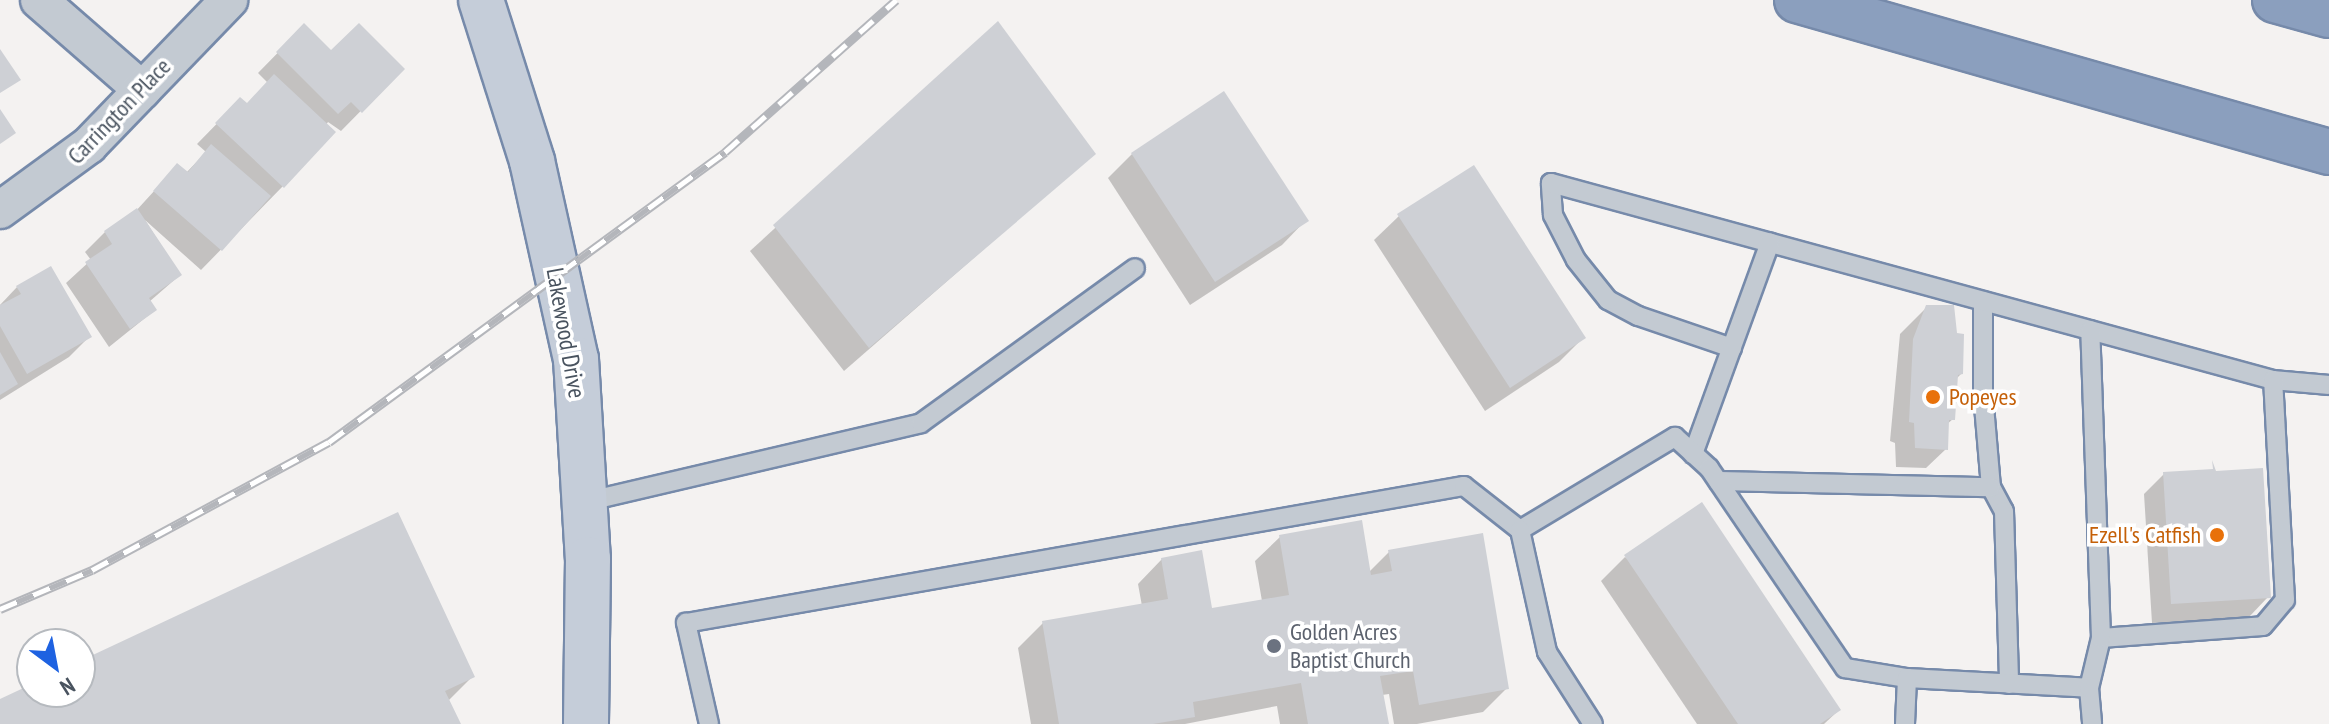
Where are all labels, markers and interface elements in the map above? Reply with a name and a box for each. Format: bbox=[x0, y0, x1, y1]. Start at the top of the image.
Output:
street label: Carrington Place bbox=[61, 52, 177, 170]
street label: Lakewood Drive bbox=[540, 266, 592, 400]
place label: Popeyes bbox=[1949, 383, 2016, 411]
marker: Popeyes bbox=[1924, 388, 1942, 406]
place label: Ezell's Catfish bbox=[2089, 521, 2201, 549]
marker: Ezell's Catfish bbox=[2208, 526, 2226, 544]
place label: Golden Acres Baptist Church bbox=[1290, 618, 1411, 674]
north arrow bbox=[16, 628, 96, 708]
marker: Golden Acres Baptist Church bbox=[1265, 637, 1283, 655]
text: N bbox=[55, 672, 80, 702]

